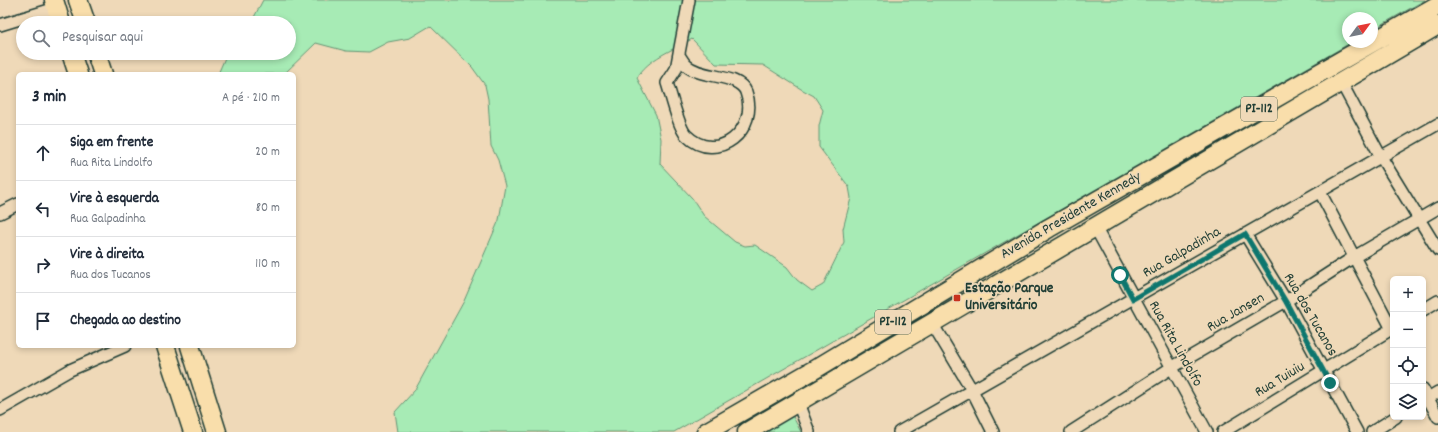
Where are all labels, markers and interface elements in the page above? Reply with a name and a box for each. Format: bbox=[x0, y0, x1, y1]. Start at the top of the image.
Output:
north arrow bbox=[1342, 12, 1378, 48]
search box bbox=[16, 16, 296, 60]
icon: search bbox=[30, 27, 52, 49]
text: Pesquisar aqui bbox=[62, 27, 143, 49]
text: 3 min bbox=[32, 86, 66, 110]
text: A pé · 210 m bbox=[222, 89, 280, 108]
road number: PI-112 bbox=[1241, 97, 1277, 121]
text: Siga em frente bbox=[70, 132, 153, 154]
icon: ahead bbox=[32, 142, 54, 164]
text: 20 m bbox=[255, 143, 280, 162]
text: Rua Rita Lindolfo bbox=[70, 154, 153, 173]
street label: Avenida Presidente Kennedy bbox=[996, 166, 1146, 265]
text: Vire à esquerda bbox=[70, 188, 159, 210]
icon: left bbox=[32, 198, 54, 220]
text: 80 m bbox=[256, 199, 280, 218]
text: Rua Galpadinha bbox=[70, 210, 145, 229]
street label: Rua Galpadinha bbox=[1139, 221, 1226, 284]
text: Vire à direita bbox=[70, 244, 144, 266]
icon: right bbox=[32, 254, 54, 276]
text: 110 m bbox=[255, 255, 280, 274]
text: Rua dos Tucanos bbox=[70, 266, 151, 285]
route start bbox=[1111, 266, 1129, 284]
street label: Rua dos Tucanos bbox=[1277, 269, 1343, 361]
map controls bbox=[1390, 276, 1426, 420]
button: + bbox=[1390, 276, 1426, 312]
place label: Estação Parque Universitário bbox=[965, 278, 1054, 317]
street label: Rua Jansen bbox=[1203, 288, 1269, 338]
marker: Estação Parque Universitário bbox=[952, 293, 962, 303]
street label: Rua Rita Lindolfo bbox=[1142, 297, 1208, 391]
icon: arrive bbox=[32, 310, 54, 332]
text: Chegada ao destino bbox=[70, 310, 181, 332]
road number: PI-112 bbox=[875, 310, 911, 334]
button: − bbox=[1390, 312, 1426, 348]
button: locate bbox=[1390, 348, 1426, 384]
street label: Rua Tuiuiu bbox=[1251, 356, 1309, 404]
route end bbox=[1321, 374, 1339, 392]
button: layers bbox=[1390, 384, 1426, 420]

